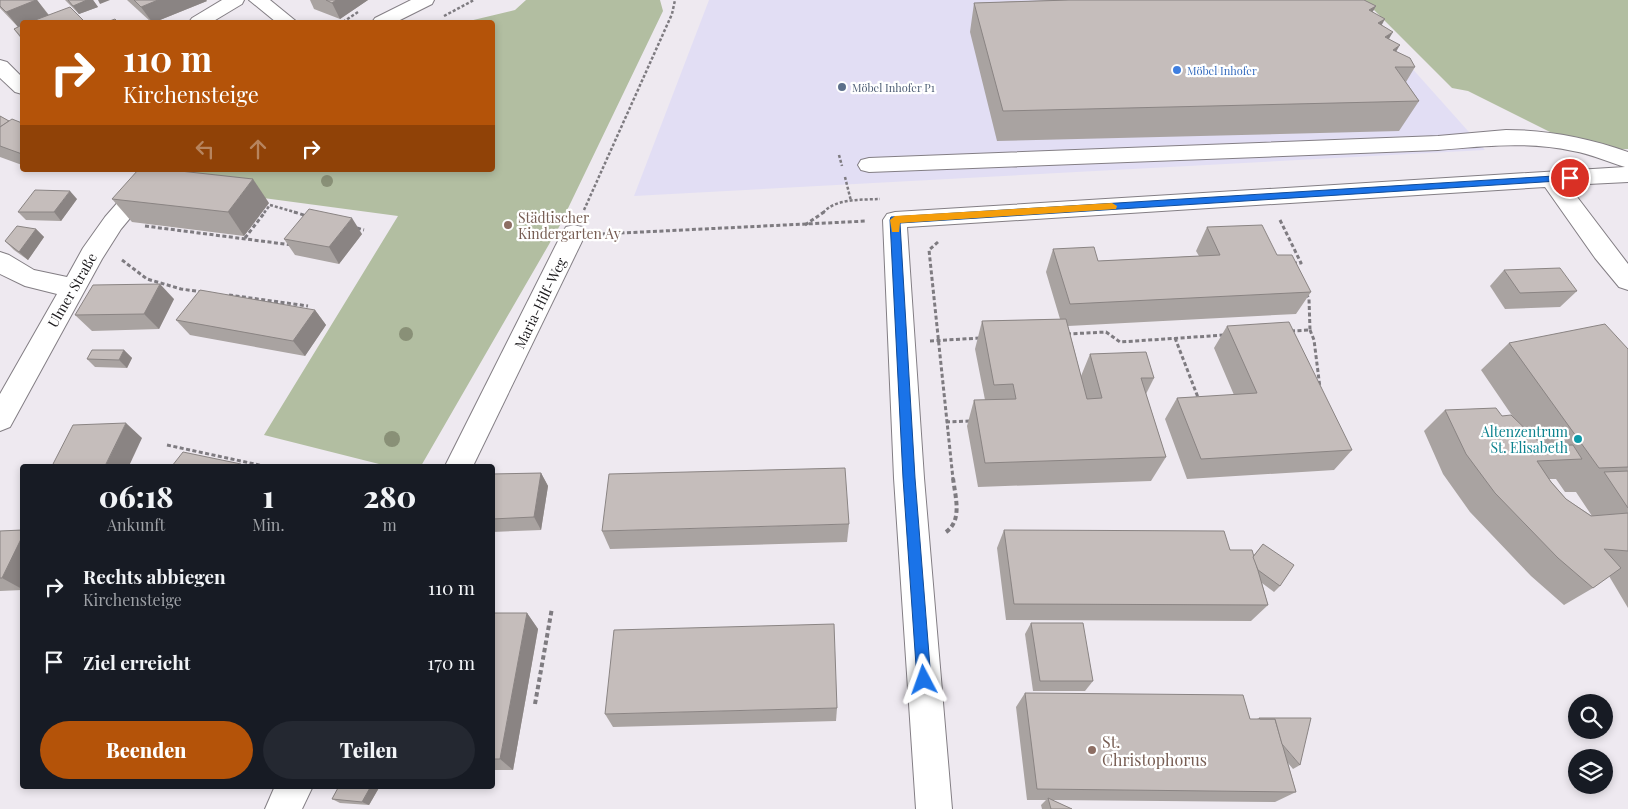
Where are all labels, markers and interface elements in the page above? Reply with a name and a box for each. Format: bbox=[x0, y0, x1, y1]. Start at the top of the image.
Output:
text: 110 m bbox=[123, 34, 212, 81]
icon: right bbox=[40, 40, 105, 105]
place label: Möbel Inhofer bbox=[1187, 63, 1257, 78]
marker: Möbel Inhofer bbox=[1171, 64, 1183, 76]
text: Kirchensteige bbox=[123, 79, 259, 109]
place label: Möbel Inhofer P1 bbox=[852, 80, 935, 95]
marker: Möbel Inhofer P1 bbox=[836, 81, 848, 93]
icon: left bbox=[191, 135, 219, 163]
icon: ahead bbox=[244, 135, 272, 163]
icon: right bbox=[297, 135, 325, 163]
pin bbox=[1549, 157, 1591, 199]
icon: arrive bbox=[1556, 164, 1584, 192]
place label: Städtischer Kindergarten Ay bbox=[518, 208, 621, 243]
marker: Städtischer Kindergarten Ay bbox=[502, 219, 514, 231]
street label: Ulmer Straße bbox=[43, 249, 101, 331]
street label: Maria-Hilf-Weg bbox=[510, 254, 571, 352]
place label: Altenzentrum St. Elisabeth bbox=[1480, 422, 1569, 457]
marker: Altenzentrum St. Elisabeth bbox=[1572, 433, 1584, 445]
text: 06:18 bbox=[99, 476, 174, 516]
text: 1 bbox=[263, 476, 274, 516]
text: 280 bbox=[363, 476, 416, 516]
text: Ankunft bbox=[107, 514, 165, 535]
text: Min. bbox=[252, 514, 284, 535]
text: m bbox=[383, 514, 397, 535]
text: Rechts abbiegen bbox=[83, 563, 226, 589]
icon: right bbox=[40, 573, 68, 601]
text: 110 m bbox=[428, 574, 475, 600]
text: Kirchensteige bbox=[83, 589, 182, 610]
icon: arrive bbox=[40, 648, 68, 676]
text: Ziel erreicht bbox=[83, 649, 191, 675]
text: 170 m bbox=[427, 649, 475, 675]
position arrow bbox=[897, 653, 949, 705]
map controls bbox=[1568, 694, 1613, 794]
button: search bbox=[1568, 694, 1613, 739]
button: Beenden bbox=[40, 721, 253, 779]
button: Teilen bbox=[263, 721, 475, 779]
place label: St. Christophorus bbox=[1102, 731, 1207, 770]
marker: St. Christophorus bbox=[1086, 744, 1098, 756]
button: layers bbox=[1568, 749, 1613, 794]

